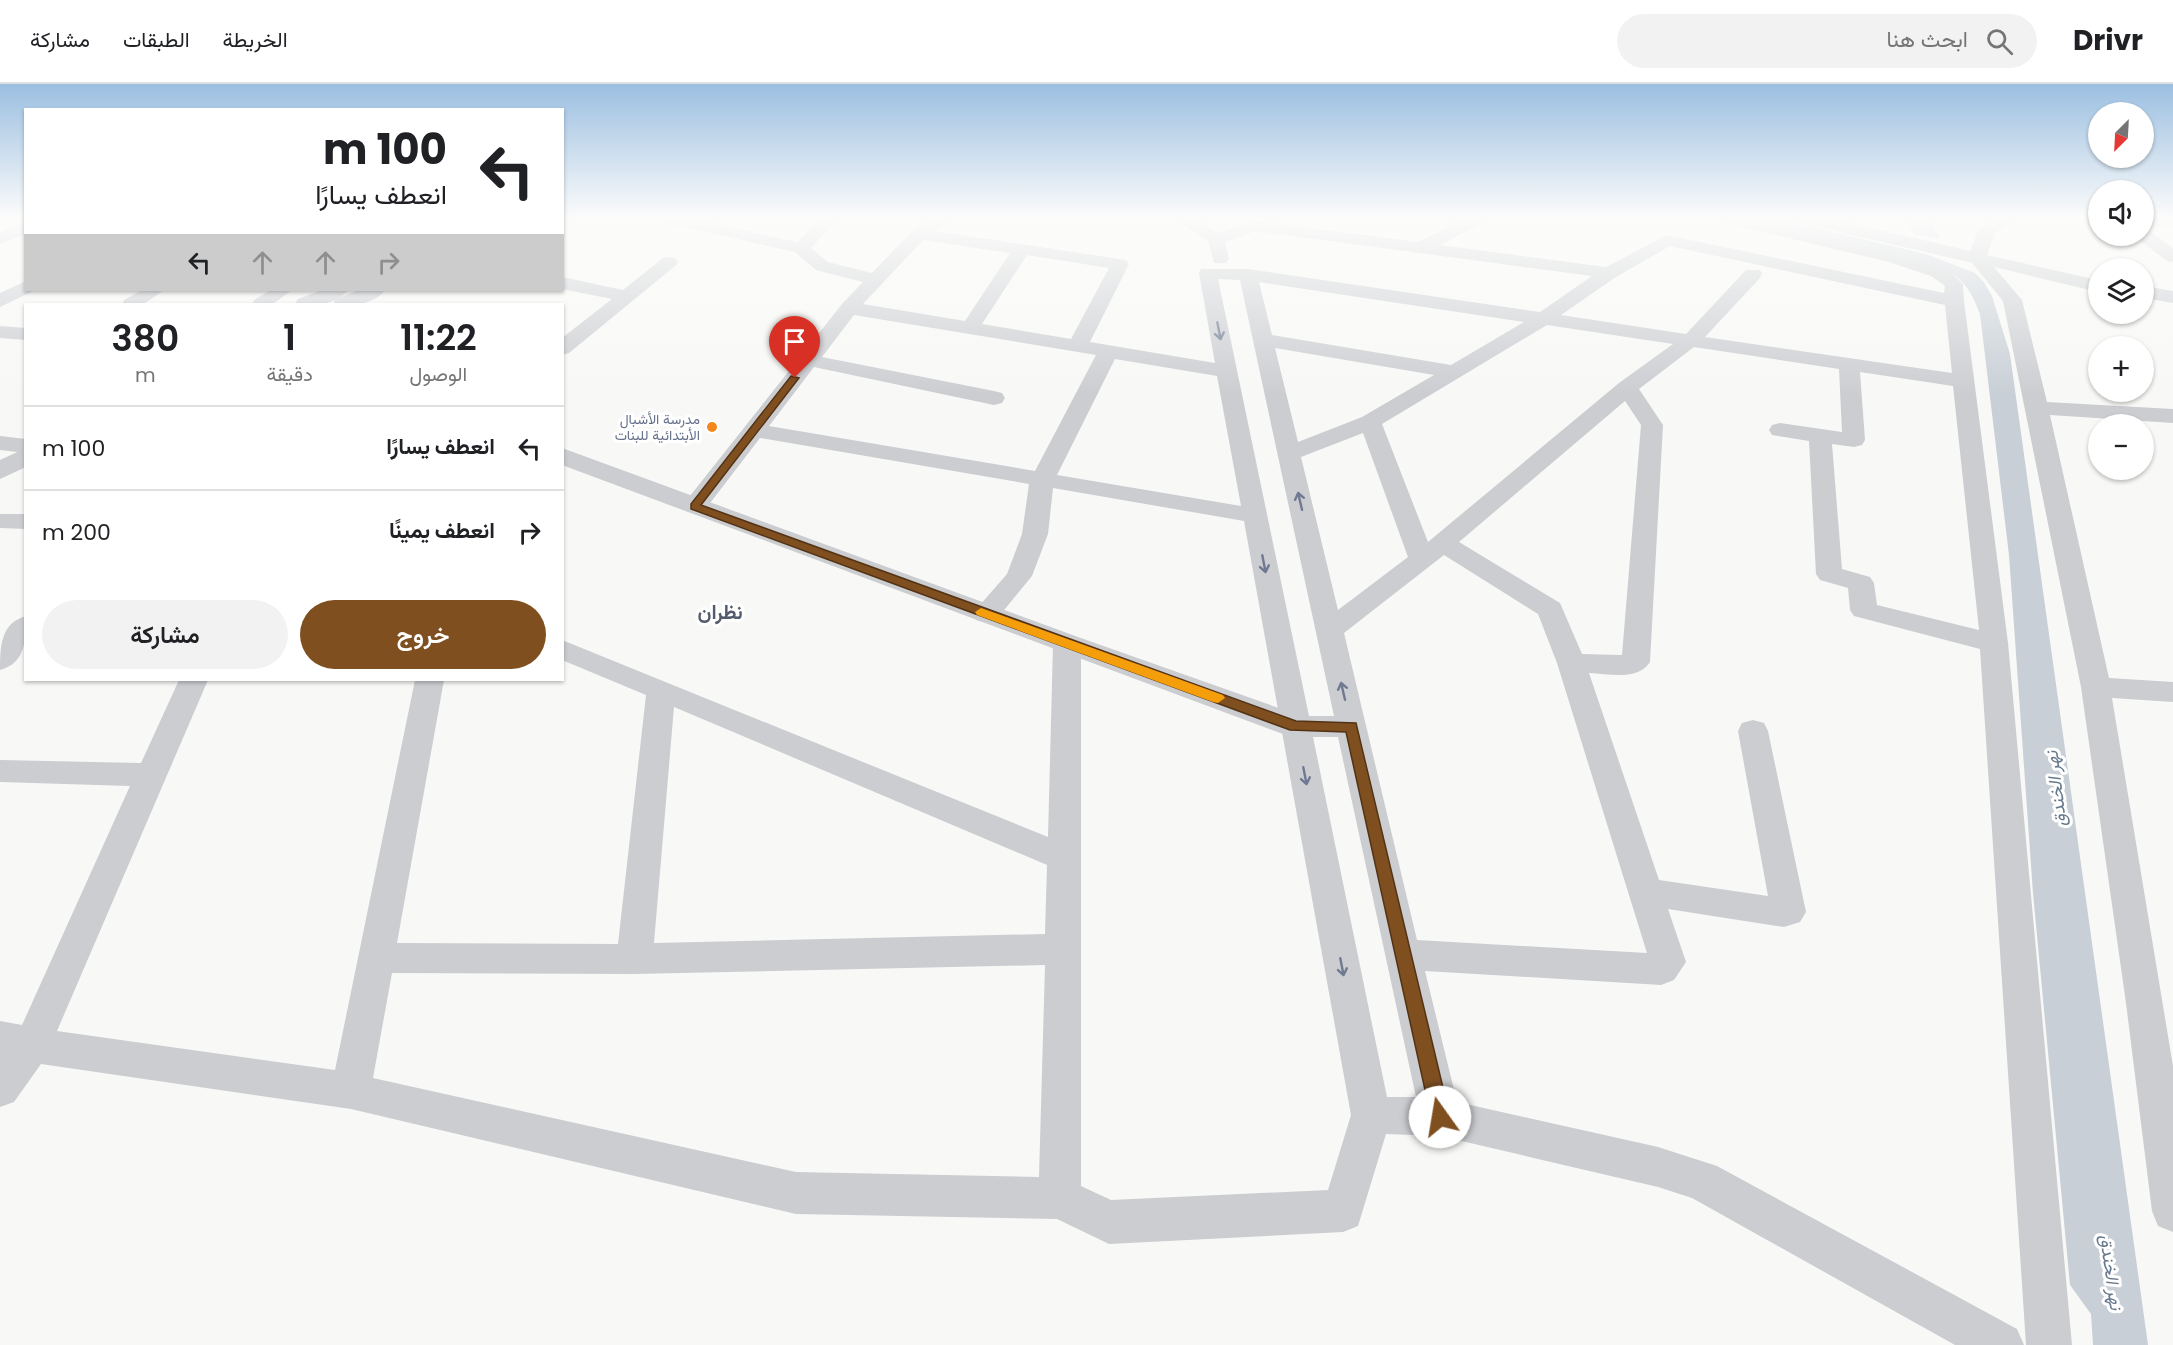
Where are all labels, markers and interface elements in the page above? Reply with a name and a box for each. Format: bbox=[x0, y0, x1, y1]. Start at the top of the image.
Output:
search box bbox=[1617, 14, 2037, 68]
text: Drivr bbox=[2073, 21, 2143, 60]
text: ابحث هنا bbox=[1887, 24, 1968, 55]
text: مشاركة bbox=[30, 25, 90, 54]
text: الطبقات bbox=[123, 25, 190, 54]
text: الخريطة bbox=[223, 25, 288, 54]
icon: search bbox=[1983, 25, 2016, 58]
north arrow bbox=[2088, 102, 2154, 168]
map controls bbox=[2088, 102, 2154, 480]
text: 100 m bbox=[323, 120, 447, 179]
icon: left bbox=[468, 132, 546, 210]
text: انعطف يسارًا bbox=[315, 176, 447, 213]
button: sound bbox=[2088, 180, 2154, 246]
icon: left bbox=[183, 246, 216, 279]
icon: ahead bbox=[246, 246, 279, 279]
icon: ahead bbox=[309, 246, 342, 279]
icon: right bbox=[372, 246, 405, 279]
button: layers bbox=[2088, 258, 2154, 324]
text: 1 bbox=[283, 312, 296, 363]
text: 11:22 bbox=[400, 312, 477, 363]
text: 380 bbox=[111, 313, 179, 364]
pin bbox=[769, 316, 820, 378]
one-way arrow bbox=[1214, 321, 1225, 340]
icon: arrive bbox=[778, 325, 811, 358]
button: + bbox=[2088, 336, 2154, 402]
text: دقيقة bbox=[266, 360, 313, 388]
text: الوصول bbox=[410, 360, 467, 388]
text: m bbox=[135, 361, 156, 389]
place label: مدرسة الأشبال الأبتدائية للبنات bbox=[615, 409, 700, 445]
button: − bbox=[2088, 414, 2154, 480]
marker: مدرسة الأشبال الأبتدائية للبنات bbox=[705, 420, 719, 434]
text: انعطف يسارًا bbox=[386, 431, 495, 462]
icon: left bbox=[513, 432, 546, 465]
text: 100 m bbox=[42, 433, 105, 464]
one-way arrow bbox=[1294, 492, 1305, 511]
text: انعطف يمينًا bbox=[389, 515, 495, 546]
icon: right bbox=[513, 516, 546, 549]
text: 200 m bbox=[42, 517, 111, 548]
one-way arrow bbox=[1259, 553, 1270, 573]
district label: نظران bbox=[697, 598, 743, 626]
button: مشاركة bbox=[42, 600, 288, 669]
button: خروج bbox=[300, 600, 546, 669]
one-way arrow bbox=[1337, 682, 1349, 701]
water label: نهر الخندق bbox=[2038, 749, 2073, 828]
one-way arrow bbox=[1300, 765, 1311, 785]
one-way arrow bbox=[1337, 957, 1348, 976]
position arrow bbox=[1408, 1085, 1472, 1149]
water label: نهر الخندق bbox=[2094, 1232, 2129, 1312]

